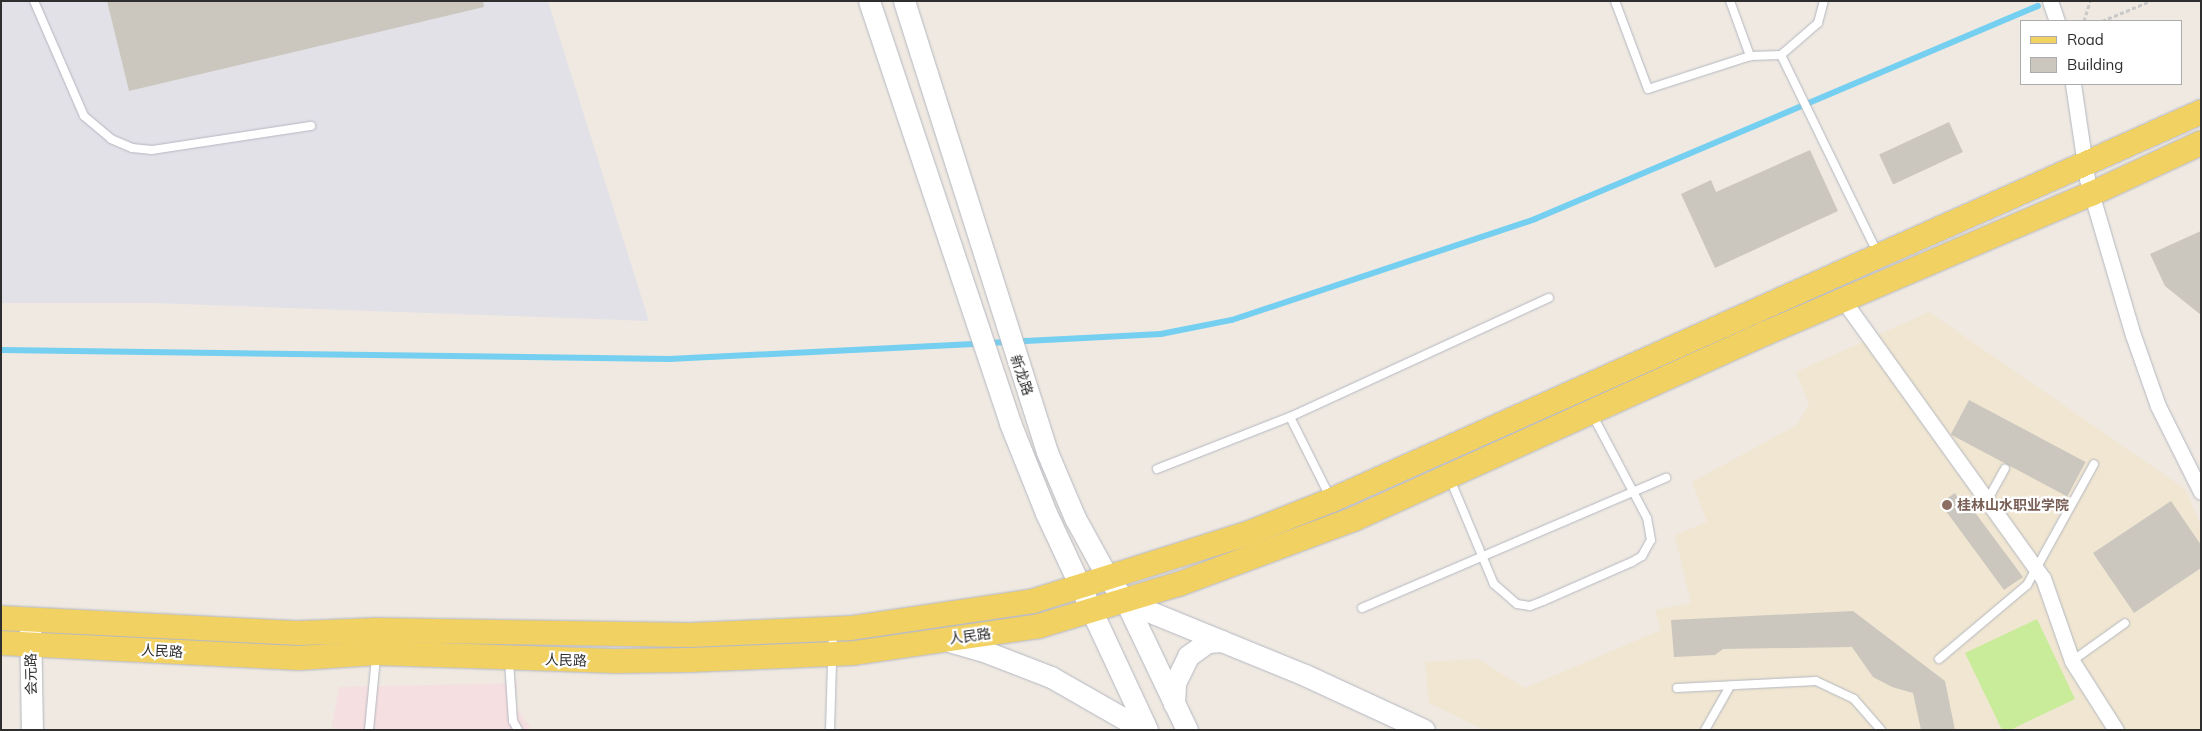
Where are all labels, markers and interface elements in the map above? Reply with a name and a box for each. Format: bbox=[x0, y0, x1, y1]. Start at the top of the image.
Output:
legend bbox=[2020, 20, 2182, 85]
text: Road bbox=[2067, 30, 2104, 49]
text: Building bbox=[2067, 55, 2123, 74]
street label: 新龙路 bbox=[1007, 352, 1037, 398]
place label: 桂林山水职业学院 bbox=[1957, 497, 2069, 513]
marker: 桂林山水职业学院 bbox=[1941, 499, 1953, 511]
street label: 人民路 bbox=[948, 625, 992, 647]
street label: 人民路 bbox=[141, 642, 183, 660]
street label: 人民路 bbox=[545, 651, 587, 669]
street label: 会元路 bbox=[22, 653, 40, 695]

